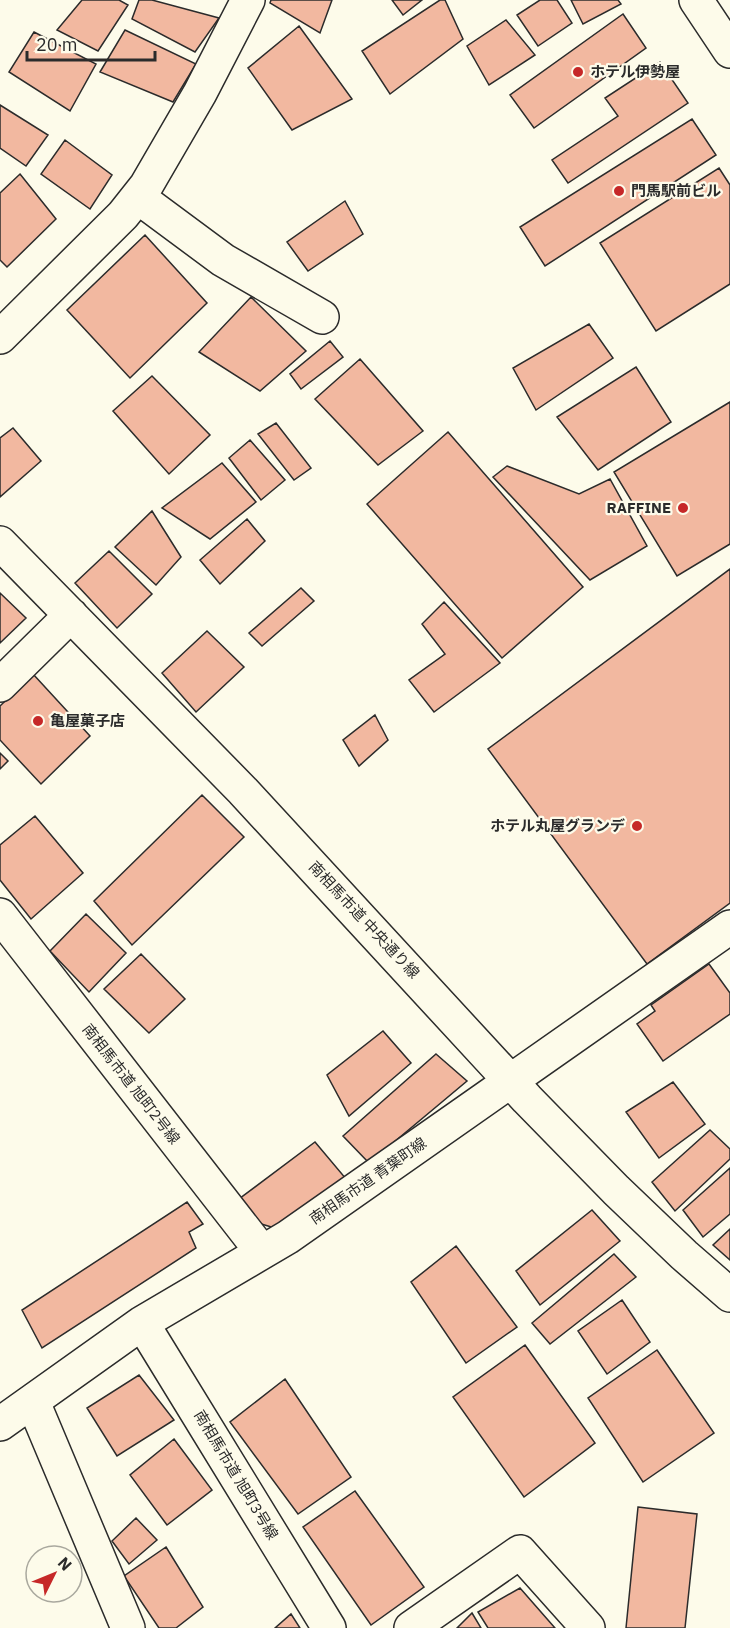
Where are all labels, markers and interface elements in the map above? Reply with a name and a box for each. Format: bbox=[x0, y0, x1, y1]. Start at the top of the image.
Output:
scale bar bbox=[27, 24, 154, 62]
text: 20 m bbox=[36, 33, 78, 56]
place label: ホテル伊勢屋 bbox=[590, 62, 680, 81]
marker: ホテル伊勢屋 bbox=[571, 65, 585, 79]
place label: 門馬駅前ビル bbox=[631, 181, 721, 200]
marker: 門馬駅前ビル bbox=[612, 184, 626, 198]
place label: RAFFINE bbox=[607, 498, 671, 517]
marker: RAFFINE bbox=[676, 501, 690, 515]
place label: 亀屋菓子店 bbox=[50, 711, 125, 730]
marker: 亀屋菓子店 bbox=[31, 714, 45, 728]
place label: ホテル丸屋グランデ bbox=[490, 816, 625, 835]
marker: ホテル丸屋グランデ bbox=[630, 819, 644, 833]
street label: 南相馬市道 中央通り線 bbox=[305, 857, 424, 982]
street label: 南相馬市道 旭町2号線 bbox=[78, 1020, 184, 1148]
street label: 南相馬市道 青葉町線 bbox=[306, 1133, 430, 1228]
street label: 南相馬市道 旭町3号線 bbox=[190, 1407, 283, 1543]
north arrow bbox=[24, 1544, 84, 1604]
text: N bbox=[54, 1553, 76, 1575]

